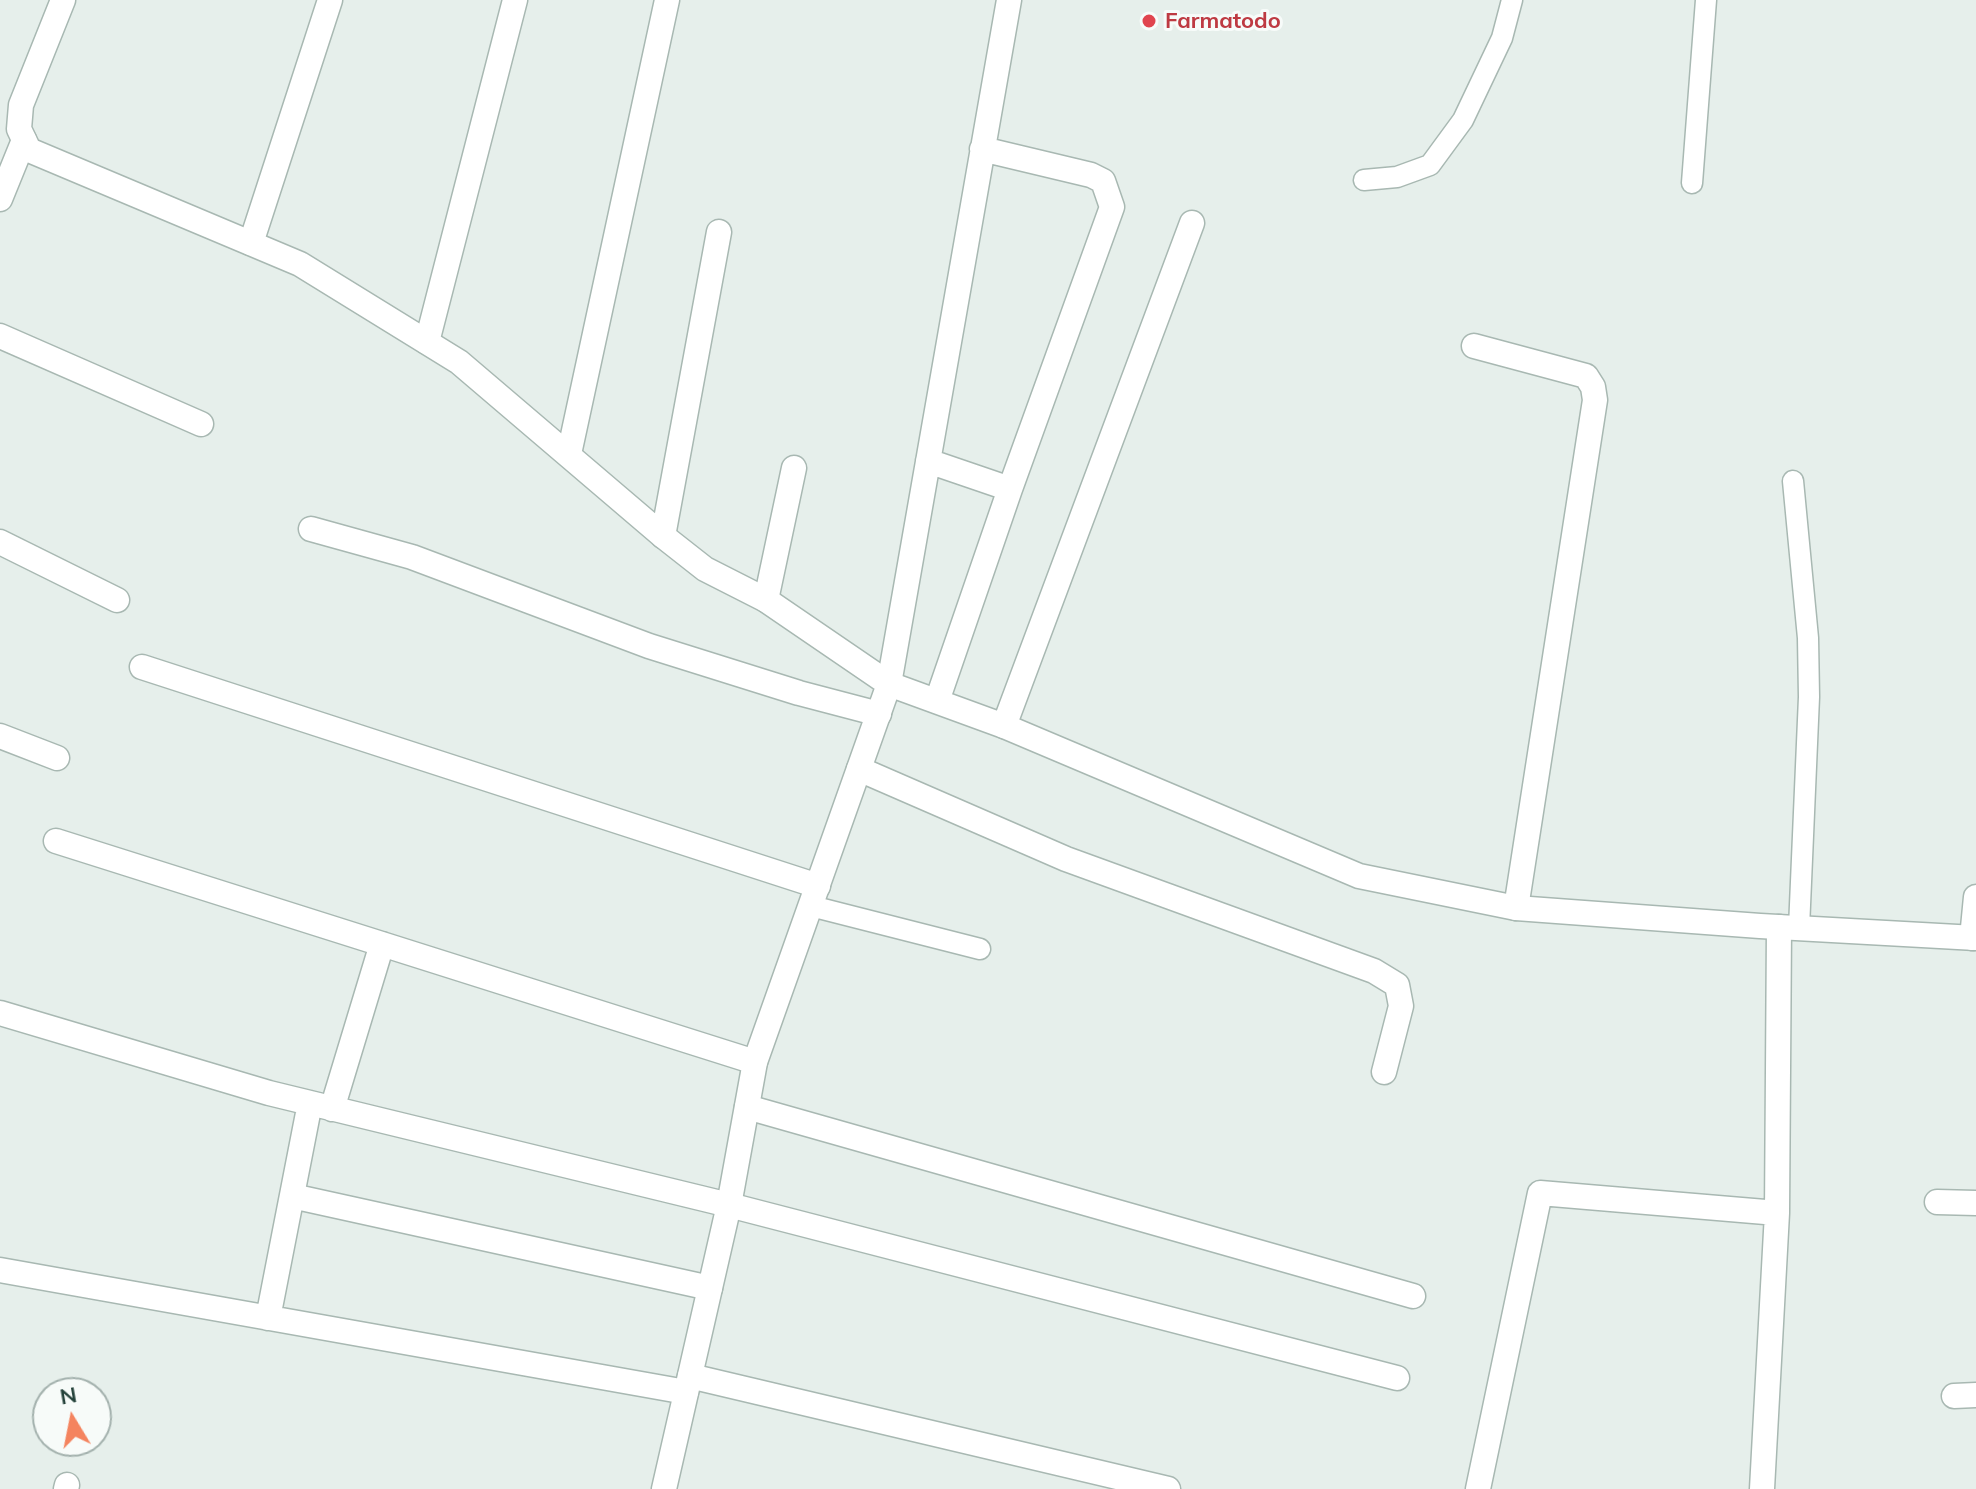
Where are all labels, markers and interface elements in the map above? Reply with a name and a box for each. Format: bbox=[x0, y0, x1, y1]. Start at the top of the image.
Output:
place label: Farmatodo bbox=[1165, 8, 1281, 34]
marker: Farmatodo bbox=[1140, 12, 1158, 30]
north arrow bbox=[32, 1377, 112, 1457]
text: N bbox=[58, 1380, 79, 1411]

